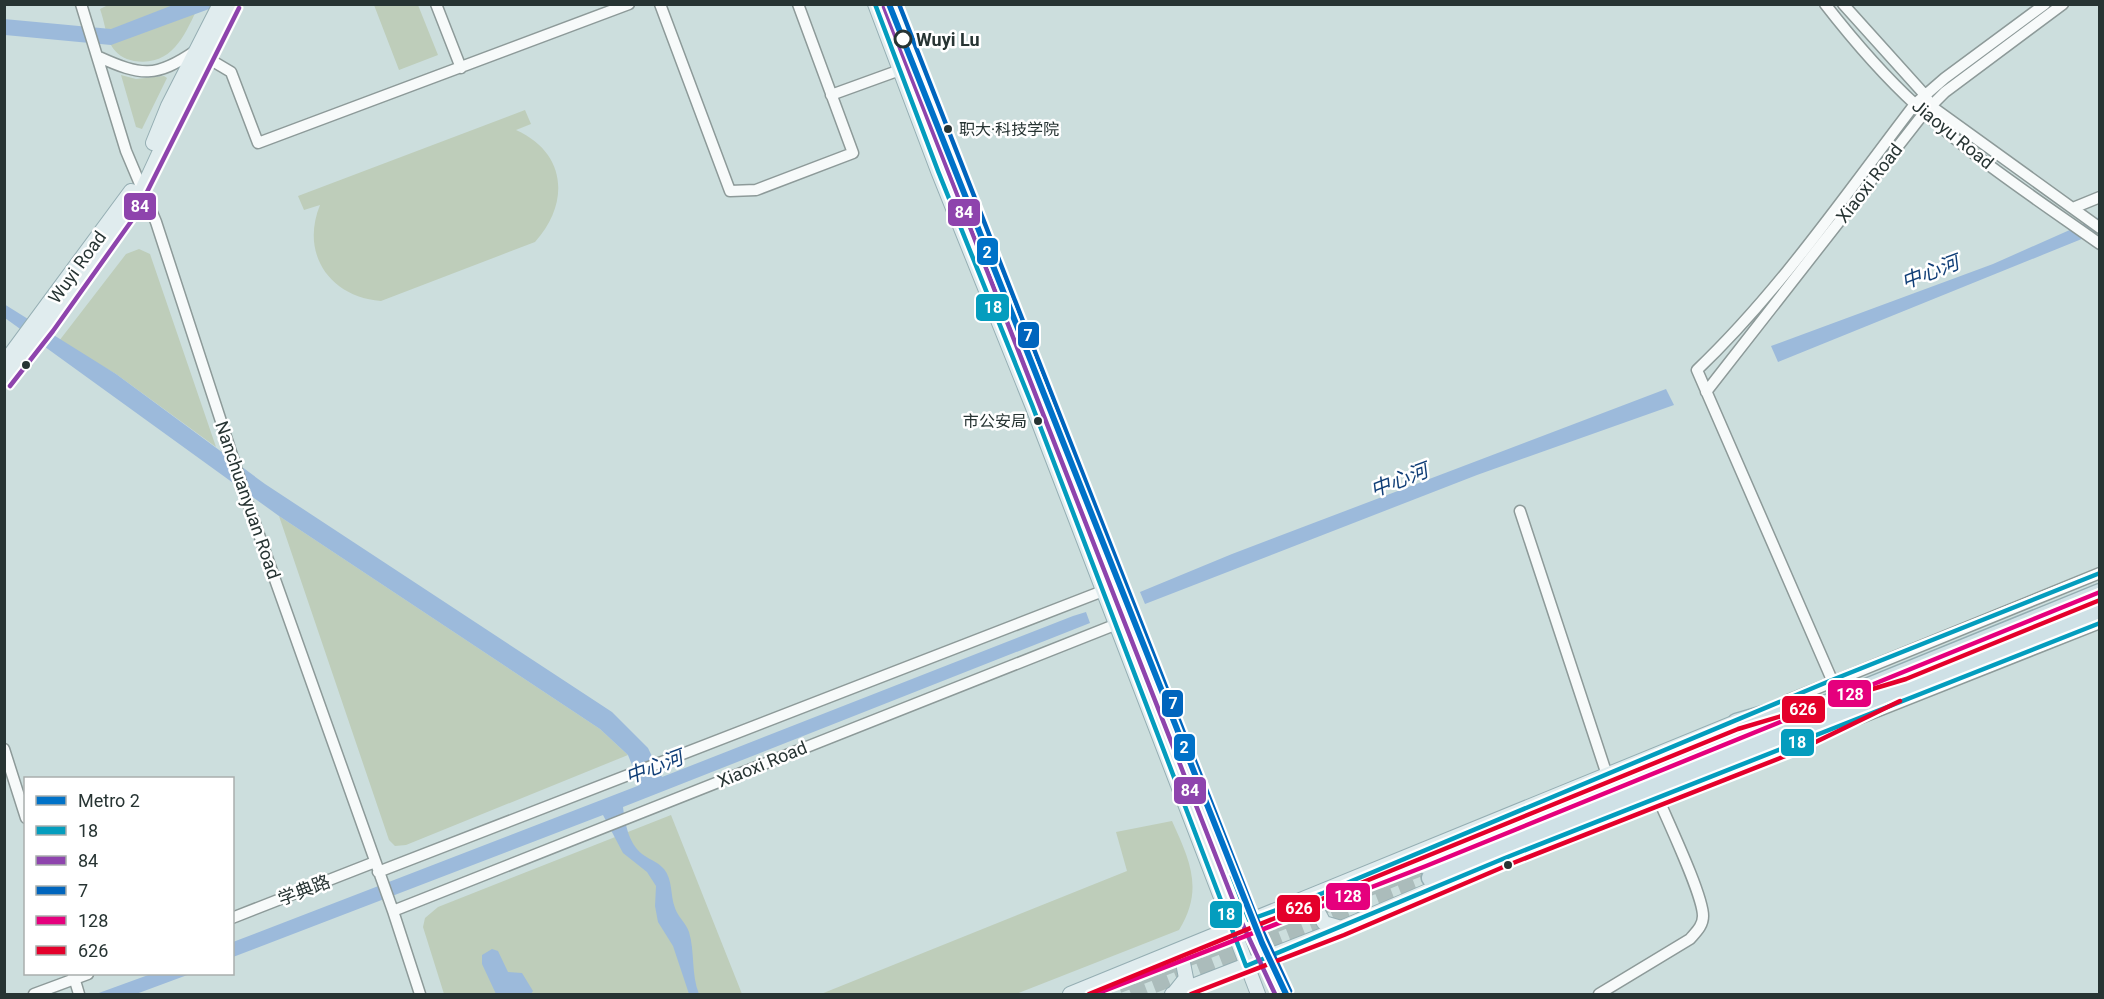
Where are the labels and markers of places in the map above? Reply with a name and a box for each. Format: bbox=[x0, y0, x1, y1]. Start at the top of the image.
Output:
place label: Wuyi Lu bbox=[916, 29, 980, 50]
marker: Wuyi Lu bbox=[894, 30, 912, 48]
place label: 职大·科技学院 bbox=[959, 120, 1059, 139]
marker: 职大·科技学院 bbox=[942, 123, 954, 135]
unlabelled marker bbox=[20, 359, 32, 371]
place label: 市公安局 bbox=[963, 412, 1027, 431]
marker: 市公安局 bbox=[1032, 415, 1044, 427]
unlabelled marker bbox=[1502, 859, 1514, 871]

